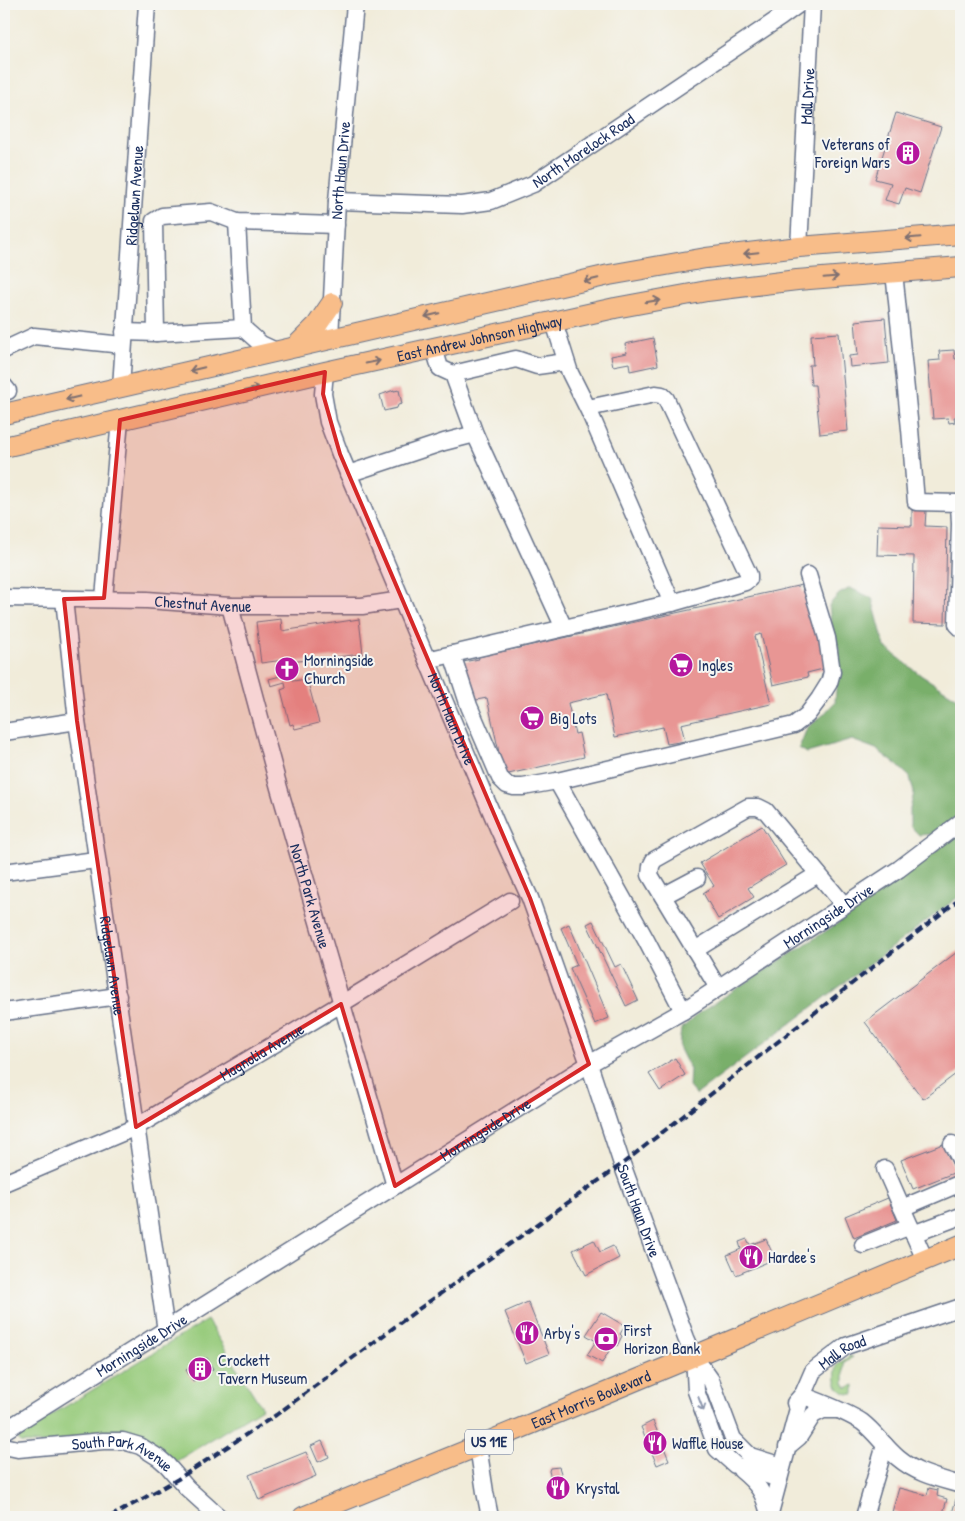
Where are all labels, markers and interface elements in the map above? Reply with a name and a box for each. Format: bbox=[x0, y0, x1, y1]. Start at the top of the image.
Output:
street label: Mall Drive bbox=[795, 67, 820, 125]
street label: North Morelock Road bbox=[528, 108, 639, 193]
street label: North Haun Drive bbox=[325, 120, 355, 220]
place label: Veterans of Foreign Wars bbox=[814, 133, 890, 173]
building icon: Veterans of Foreign Wars bbox=[895, 140, 921, 166]
street label: Ridgelawn Avenue bbox=[120, 144, 148, 246]
one-way arrow bbox=[905, 233, 921, 243]
one-way arrow bbox=[743, 248, 759, 258]
one-way arrow bbox=[823, 273, 839, 282]
one-way arrow bbox=[583, 275, 599, 285]
one-way arrow bbox=[645, 296, 661, 306]
street label: East Andrew Johnson Highway bbox=[395, 309, 565, 367]
one-way arrow bbox=[424, 311, 440, 320]
one-way arrow bbox=[364, 357, 380, 366]
one-way arrow bbox=[190, 365, 206, 374]
one-way arrow bbox=[244, 384, 260, 393]
one-way arrow bbox=[66, 394, 82, 403]
street label: Chestnut Avenue bbox=[154, 590, 252, 617]
place label: Morningside Church bbox=[304, 649, 374, 689]
supermarket icon: Ingles bbox=[668, 652, 694, 678]
place label: Ingles bbox=[698, 654, 733, 676]
church icon: Morningside Church bbox=[274, 656, 300, 682]
street label: North Haun Drive bbox=[423, 669, 481, 769]
supermarket icon: Big Lots bbox=[519, 705, 545, 731]
place label: Big Lots bbox=[550, 707, 597, 729]
street label: North Park Avenue bbox=[285, 841, 336, 952]
street label: Morningside Drive bbox=[779, 878, 878, 953]
street label: Ridgelawn Avenue bbox=[95, 915, 131, 1017]
street label: Magnolia Avenue bbox=[215, 1017, 309, 1085]
street label: Morningside Drive bbox=[435, 1092, 535, 1166]
street label: South Haun Drive bbox=[612, 1161, 667, 1261]
restaurant icon: Hardee's bbox=[738, 1244, 764, 1270]
place label: Hardee's bbox=[768, 1246, 816, 1268]
street label: Morningside Drive bbox=[92, 1308, 191, 1382]
place label: First Horizon Bank bbox=[623, 1319, 701, 1359]
restaurant icon: Arby's bbox=[514, 1320, 540, 1346]
place label: Arby's bbox=[544, 1322, 580, 1344]
bank icon: First Horizon Bank bbox=[593, 1326, 619, 1352]
street label: Mall Road bbox=[813, 1329, 869, 1374]
place label: Crockett Tavern Museum bbox=[218, 1349, 307, 1389]
building icon: Crockett Tavern Museum bbox=[187, 1356, 213, 1382]
street label: East Morris Boulevard bbox=[528, 1364, 654, 1434]
one-way arrow bbox=[697, 1396, 706, 1411]
street label: South Park Avenue bbox=[71, 1430, 179, 1477]
road number: US 11E bbox=[465, 1430, 513, 1454]
restaurant icon: Waffle House bbox=[642, 1430, 668, 1456]
place label: Waffle House bbox=[672, 1432, 744, 1454]
restaurant icon: Krystal bbox=[545, 1475, 571, 1501]
place label: Krystal bbox=[576, 1477, 620, 1499]

